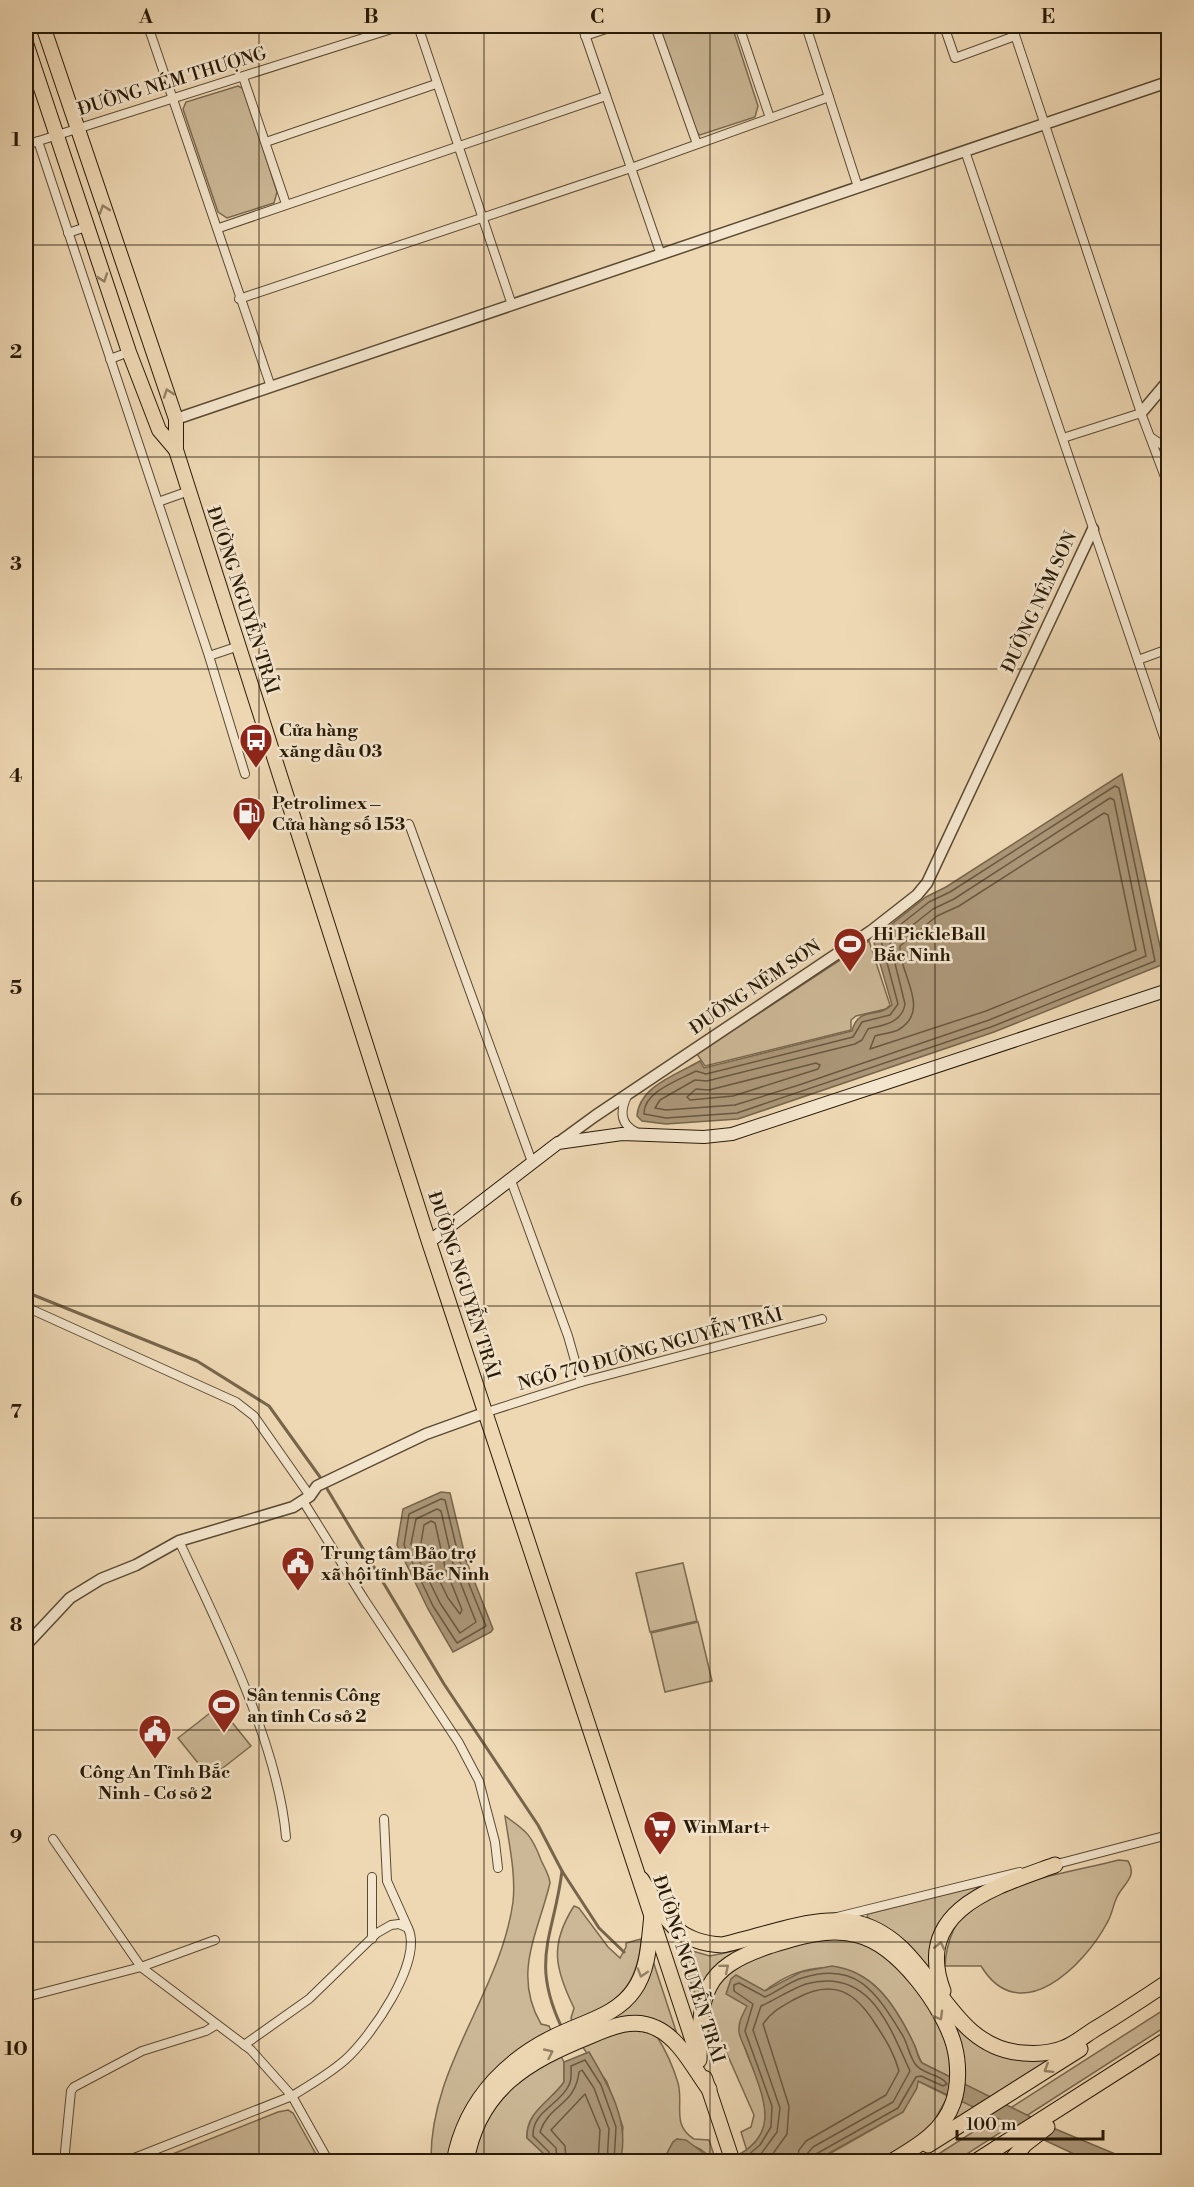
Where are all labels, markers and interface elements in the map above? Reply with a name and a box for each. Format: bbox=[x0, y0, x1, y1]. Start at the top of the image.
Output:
text: A bbox=[138, 5, 154, 30]
text: B bbox=[363, 5, 379, 30]
text: C bbox=[590, 5, 604, 30]
text: D bbox=[815, 5, 831, 30]
text: E bbox=[1041, 5, 1055, 30]
street label: ĐƯỜNG NÉM THƯỢNG bbox=[75, 42, 270, 121]
text: 1 bbox=[11, 128, 21, 153]
one-way arrow bbox=[99, 204, 112, 215]
one-way arrow bbox=[96, 272, 108, 283]
text: 2 bbox=[10, 340, 22, 365]
one-way arrow bbox=[162, 388, 175, 399]
street label: ĐƯỜNG NGUYỄN TRÃI bbox=[201, 503, 287, 697]
street label: ĐƯỜNG NÉM SƠN bbox=[997, 527, 1083, 677]
text: 3 bbox=[10, 552, 22, 577]
place label: Cửa hàng xăng dầu 03 bbox=[279, 719, 383, 763]
bus stop icon: Cửa hàng xăng dầu 03 bbox=[238, 722, 274, 769]
text: 4 bbox=[9, 764, 23, 789]
place label: Petrolimex – Cửa hàng số 153 bbox=[272, 792, 405, 836]
fuel station icon: Petrolimex – Cửa hàng số 153 bbox=[231, 795, 267, 842]
place label: Hi PickleBall Bắc Ninh bbox=[873, 923, 986, 967]
sports icon: Hi PickleBall Bắc Ninh bbox=[832, 926, 868, 973]
street label: ĐƯỜNG NÉM SƠN bbox=[685, 935, 826, 1040]
text: 5 bbox=[10, 976, 22, 1001]
text: 6 bbox=[10, 1188, 23, 1213]
street label: ĐƯỜNG NGUYỄN TRÃI bbox=[422, 1188, 508, 1382]
street label: NGÕ 770 ĐƯỜNG NGUYỄN TRÃI bbox=[514, 1300, 785, 1396]
text: 7 bbox=[10, 1400, 22, 1425]
place label: Trung tâm Bảo trợ xã hội tỉnh Bắc Ninh bbox=[321, 1542, 489, 1586]
public building icon: Trung tâm Bảo trợ xã hội tỉnh Bắc Ninh bbox=[280, 1545, 316, 1592]
text: 8 bbox=[10, 1613, 23, 1638]
place label: Sân tennis Công an tỉnh Cơ sở 2 bbox=[247, 1684, 381, 1728]
sports icon: Sân tennis Công an tỉnh Cơ sở 2 bbox=[206, 1687, 242, 1734]
public building icon: Công An Tỉnh Bắc Ninh - Cơ sở 2 bbox=[137, 1713, 173, 1760]
place label: Công An Tỉnh Bắc Ninh - Cơ sở 2 bbox=[80, 1761, 230, 1805]
supermarket icon: WinMart+ bbox=[642, 1809, 678, 1856]
place label: WinMart+ bbox=[682, 1816, 770, 1839]
text: 9 bbox=[10, 1825, 22, 1850]
street label: ĐƯỜNG NGUYỄN TRÃI bbox=[647, 1872, 733, 2066]
one-way arrow bbox=[933, 1941, 946, 1951]
one-way arrow bbox=[718, 1964, 729, 1975]
one-way arrow bbox=[637, 1967, 649, 1978]
one-way arrow bbox=[932, 2009, 943, 2020]
text: 10 bbox=[4, 2037, 28, 2062]
one-way arrow bbox=[543, 2049, 554, 2061]
one-way arrow bbox=[1044, 2062, 1055, 2073]
scale bar bbox=[957, 2103, 1102, 2141]
text: 100 m bbox=[966, 2113, 1017, 2136]

